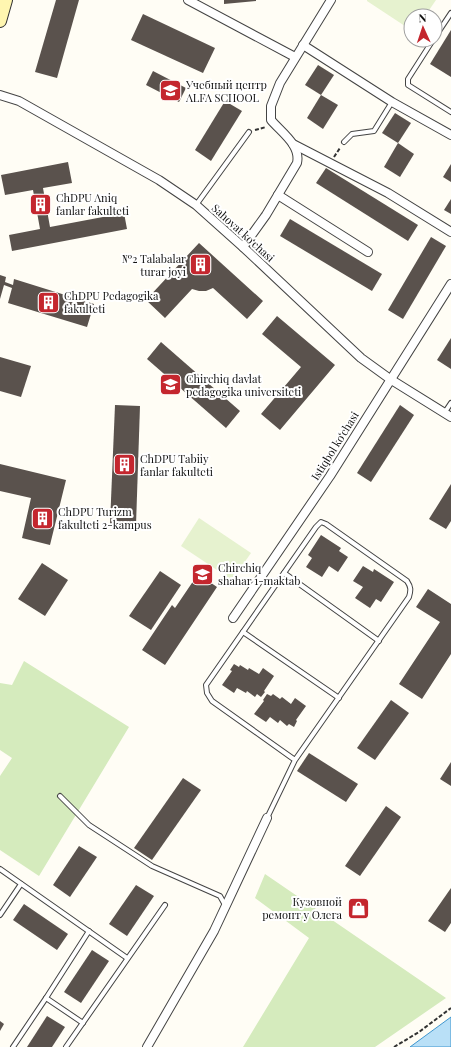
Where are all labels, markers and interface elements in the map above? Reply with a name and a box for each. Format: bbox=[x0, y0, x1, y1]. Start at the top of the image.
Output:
north arrow bbox=[403, 8, 443, 48]
text: N bbox=[418, 10, 427, 25]
place label: Учебный центр ALFA SCHOOL bbox=[185, 77, 267, 105]
school or university icon: Учебный центр ALFA SCHOOL bbox=[157, 78, 183, 104]
place label: ChDPU Aniq fanlar fakulteti bbox=[56, 190, 129, 218]
building icon: ChDPU Aniq fanlar fakulteti bbox=[28, 191, 54, 217]
street label: Sahovat ko‘chasi bbox=[209, 200, 278, 265]
place label: №2 Talabalar turar joyi bbox=[122, 251, 186, 279]
building icon: №2 Talabalar turar joyi bbox=[188, 252, 214, 278]
place label: ChDPU Pedagogika fakulteti bbox=[64, 288, 159, 316]
building icon: ChDPU Pedagogika fakulteti bbox=[36, 289, 62, 315]
place label: Chirchiq davlat pedagogika universiteti bbox=[186, 371, 301, 399]
school or university icon: Chirchiq davlat pedagogika universiteti bbox=[157, 372, 183, 398]
street label: Istiqbol ko‘chasi bbox=[307, 409, 362, 483]
place label: ChDPU Tabiiy fanlar fakulteti bbox=[140, 451, 213, 479]
building icon: ChDPU Tabiiy fanlar fakulteti bbox=[112, 452, 138, 478]
place label: ChDPU Turizm fakulteti 2-kampus bbox=[58, 504, 152, 532]
building icon: ChDPU Turizm fakulteti 2-kampus bbox=[29, 505, 55, 531]
place label: Chirchiq shahar 1-maktab bbox=[218, 560, 300, 588]
school or university icon: Chirchiq shahar 1-maktab bbox=[190, 561, 216, 587]
place label: Кузовной ремонт у Олега bbox=[262, 894, 343, 922]
shop icon: Кузовной ремонт у Олега bbox=[345, 895, 371, 921]

